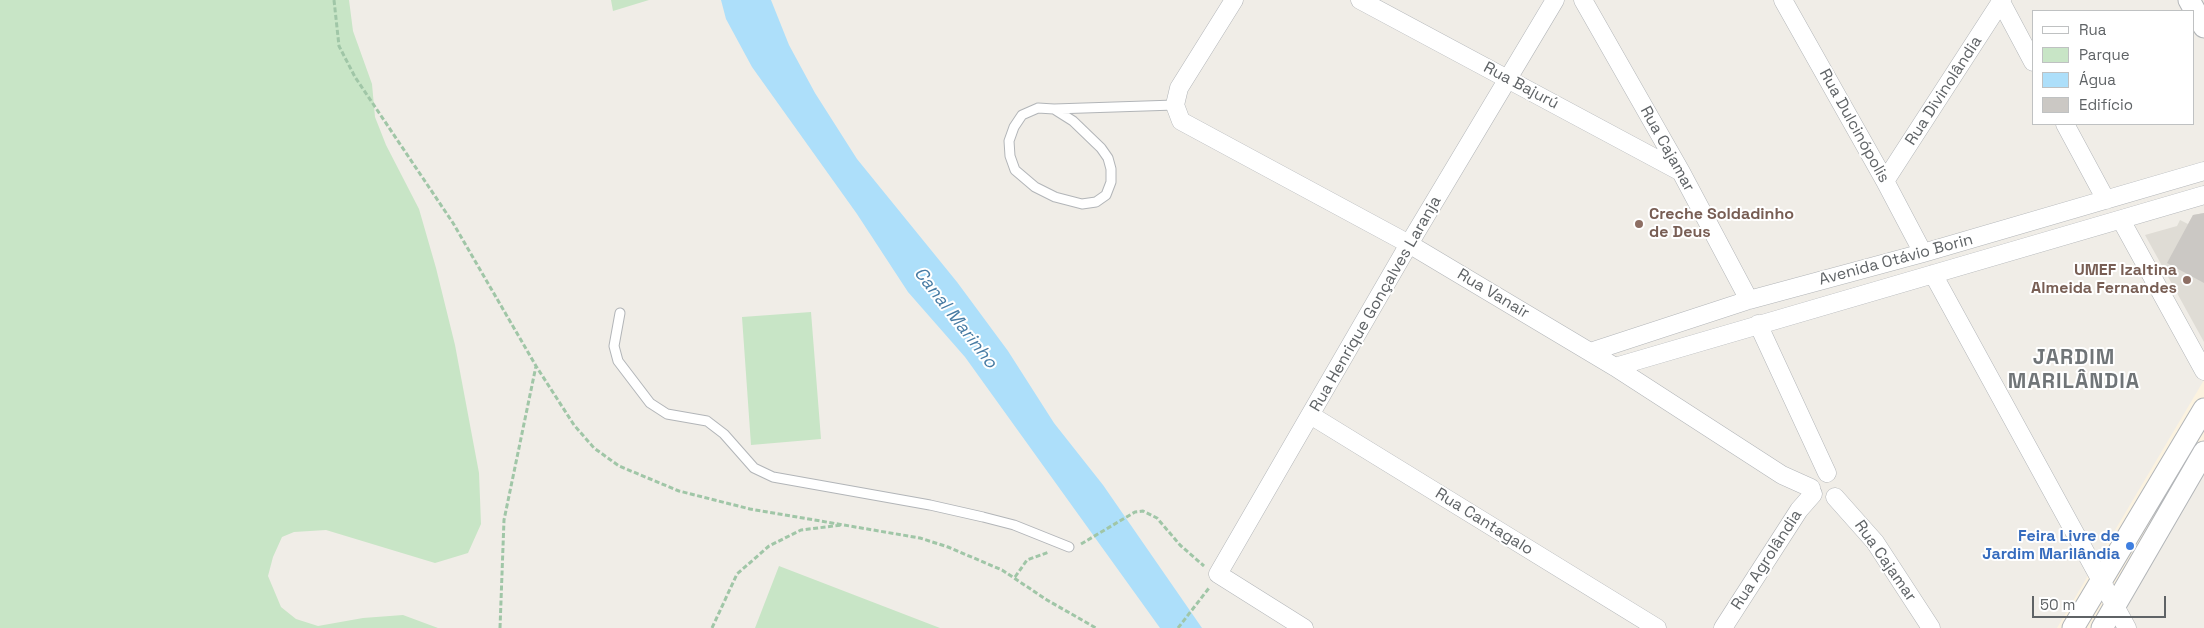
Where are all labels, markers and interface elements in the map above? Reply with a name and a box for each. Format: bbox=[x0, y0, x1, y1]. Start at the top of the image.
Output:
legend bbox=[2032, 10, 2194, 125]
text: Rua bbox=[2079, 20, 2106, 39]
street label: Rua Divinolândia bbox=[1902, 33, 1986, 149]
text: Parque bbox=[2079, 45, 2130, 64]
street label: Rua Bajurú bbox=[1480, 58, 1562, 114]
street label: Rua Dulcinópolis bbox=[1815, 66, 1893, 186]
text: Água bbox=[2079, 70, 2116, 89]
text: Edifício bbox=[2079, 95, 2133, 114]
street label: Rua Cajamar bbox=[1636, 103, 1698, 195]
street label: Rua Henrique Gonçalves Laranja bbox=[1306, 193, 1446, 415]
place label: Creche Soldadinho de Deus bbox=[1649, 205, 1794, 243]
marker: Creche Soldadinho de Deus bbox=[1633, 218, 1645, 230]
street label: Avenida Otávio Borin bbox=[1817, 230, 1975, 290]
place label: UMEF Izaltina Almeida Fernandes bbox=[2031, 261, 2177, 299]
water label: Canal Marinho bbox=[909, 263, 1001, 373]
street label: Rua Vanair bbox=[1453, 265, 1533, 323]
marker: UMEF Izaltina Almeida Fernandes bbox=[2181, 274, 2193, 286]
district label: JARDIM MARILÂNDIA bbox=[2007, 345, 2141, 395]
street label: Rua Cantagalo bbox=[1431, 484, 1537, 560]
street label: Rua Agrolândia bbox=[1727, 506, 1807, 614]
street label: Rua Cajamar bbox=[1850, 517, 1920, 605]
place label: Feira Livre de Jardim Marilândia bbox=[1982, 527, 2120, 565]
marker: Feira Livre de Jardim Marilândia bbox=[2124, 540, 2136, 552]
scale bar bbox=[2034, 586, 2168, 618]
text: 50 m bbox=[2040, 595, 2075, 614]

